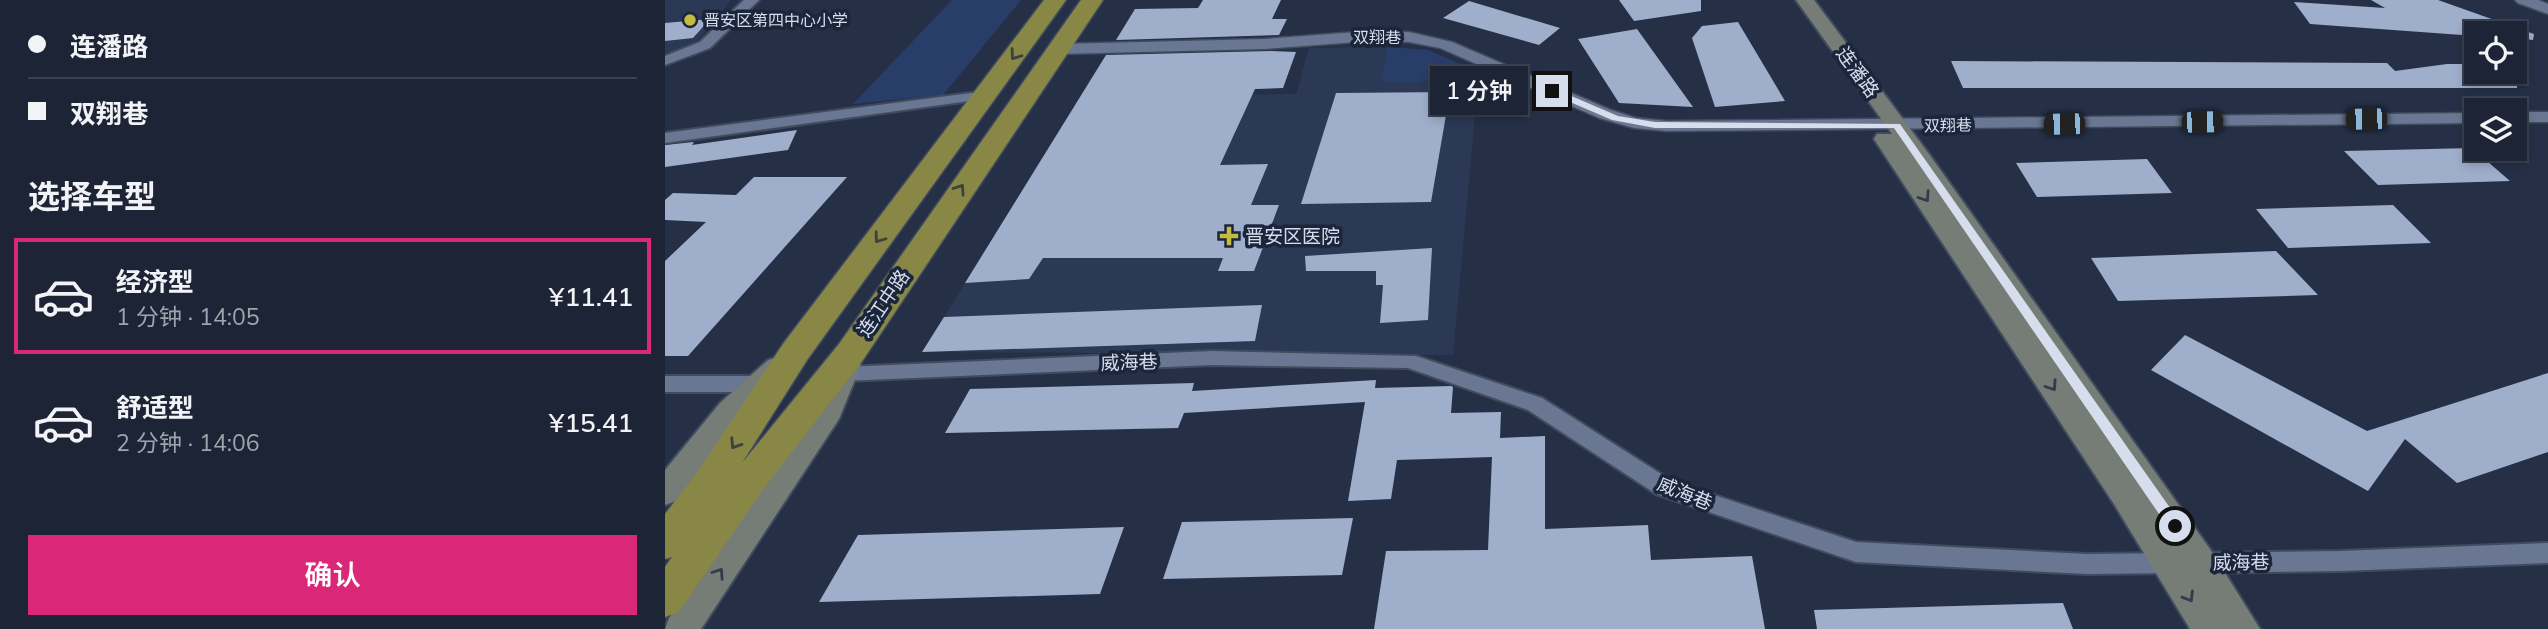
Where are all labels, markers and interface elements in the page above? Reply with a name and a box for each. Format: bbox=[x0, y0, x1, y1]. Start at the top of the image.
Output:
place label: 晋安区第四中心小学 bbox=[704, 10, 848, 30]
marker: 晋安区第四中心小学 bbox=[682, 12, 698, 28]
map controls bbox=[2464, 21, 2527, 161]
button: locate bbox=[2464, 21, 2527, 84]
street label: 双翔巷 bbox=[1353, 27, 1401, 47]
text: 连潘路 bbox=[70, 30, 148, 63]
street label: 连潘路 bbox=[1832, 42, 1884, 102]
one-way arrow bbox=[1011, 47, 1023, 60]
callout: 1 分钟 bbox=[1429, 66, 1527, 116]
route end bbox=[1536, 75, 1568, 107]
text: 1 分钟 bbox=[1446, 76, 1512, 105]
text: 双翔巷 bbox=[70, 97, 148, 130]
button: layers bbox=[2464, 98, 2527, 161]
car bbox=[2345, 108, 2388, 130]
car bbox=[2181, 111, 2224, 133]
car bbox=[2043, 113, 2086, 135]
street label: 双翔巷 bbox=[1924, 115, 1972, 135]
text: 选择车型 bbox=[28, 176, 156, 216]
one-way arrow bbox=[952, 184, 964, 197]
one-way arrow bbox=[1916, 189, 1929, 202]
place label: 晋安区医院 bbox=[1245, 224, 1340, 248]
marker: 晋安区医院 bbox=[1219, 226, 1239, 246]
one-way arrow bbox=[875, 230, 887, 242]
icon: car bbox=[32, 265, 95, 328]
text: 经济型 bbox=[116, 265, 194, 298]
street label: 连江中路 bbox=[852, 265, 914, 341]
text: ¥11.41 bbox=[549, 280, 633, 313]
text: 1 分钟 · 14:05 bbox=[116, 302, 260, 331]
street label: 威海巷 bbox=[1100, 349, 1158, 375]
one-way arrow bbox=[2043, 378, 2056, 391]
icon: car bbox=[32, 391, 95, 454]
text: 舒适型 bbox=[116, 391, 194, 424]
text: ¥15.41 bbox=[549, 406, 633, 439]
text: 2 分钟 · 14:06 bbox=[116, 428, 260, 457]
one-way arrow bbox=[730, 436, 743, 449]
street label: 威海巷 bbox=[1654, 471, 1716, 515]
route start bbox=[2159, 510, 2191, 542]
button: 确认 bbox=[28, 535, 637, 615]
street label: 威海巷 bbox=[2212, 550, 2270, 574]
one-way arrow bbox=[711, 567, 724, 580]
one-way arrow bbox=[2181, 589, 2194, 602]

